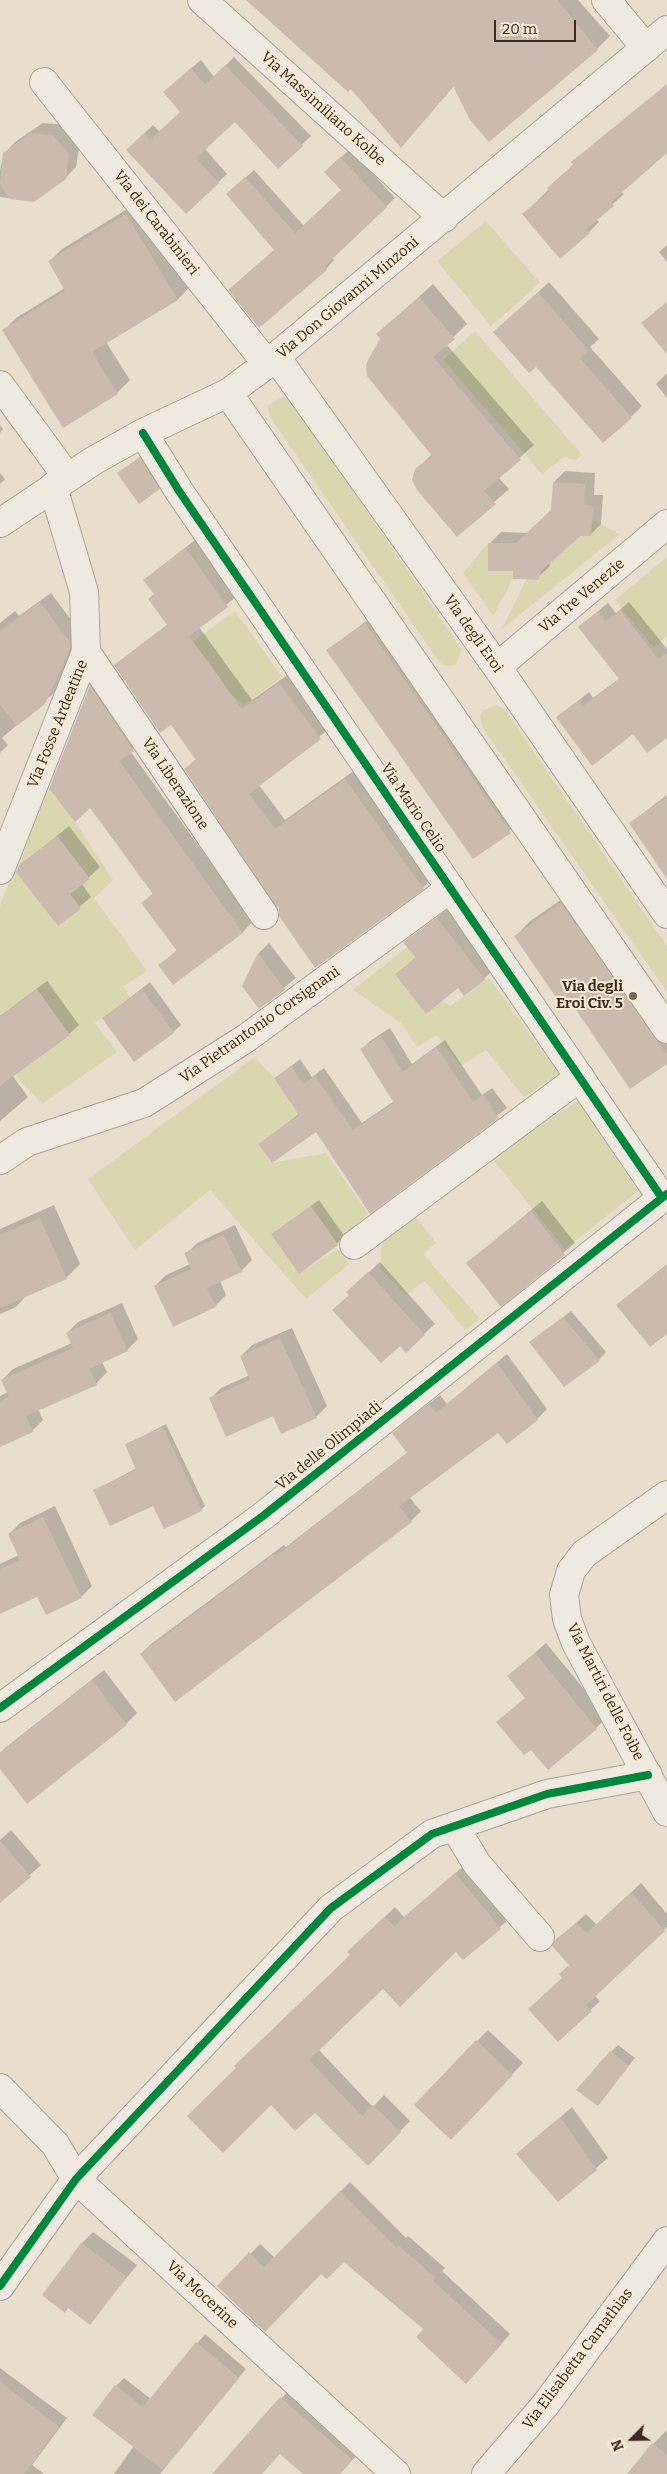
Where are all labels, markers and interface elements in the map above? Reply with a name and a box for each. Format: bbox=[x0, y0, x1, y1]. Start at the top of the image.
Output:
scale bar bbox=[497, 10, 580, 42]
text: 20 m bbox=[502, 20, 537, 38]
street label: Via Massimiliano Kolbe bbox=[257, 48, 389, 170]
street label: Via dei Carabinieri bbox=[110, 167, 202, 279]
street label: Via Don Giovanni Minzoni bbox=[273, 233, 423, 363]
street label: Via Tre Venezie bbox=[536, 555, 628, 637]
street label: Via degli Eroi bbox=[440, 592, 506, 676]
street label: Via Fosse Ardeatine bbox=[24, 657, 92, 791]
street label: Via Liberazione bbox=[138, 735, 212, 833]
street label: Via Mario Celio bbox=[376, 760, 450, 856]
street label: Via Pietrantonio Corsignani bbox=[177, 963, 343, 1087]
place label: Via degli Eroi Civ. 5 bbox=[556, 978, 623, 1013]
marker: Via degli Eroi Civ. 5 bbox=[627, 990, 639, 1002]
street label: Via delle Olimpiadi bbox=[272, 1398, 386, 1494]
street label: Via Martiri delle Foibe bbox=[563, 1620, 647, 1764]
street label: Via Mocerine bbox=[163, 2257, 241, 2333]
street label: Via Elisabetta Camathias bbox=[519, 2285, 637, 2433]
north arrow bbox=[607, 2414, 657, 2464]
text: N bbox=[608, 2437, 628, 2453]

